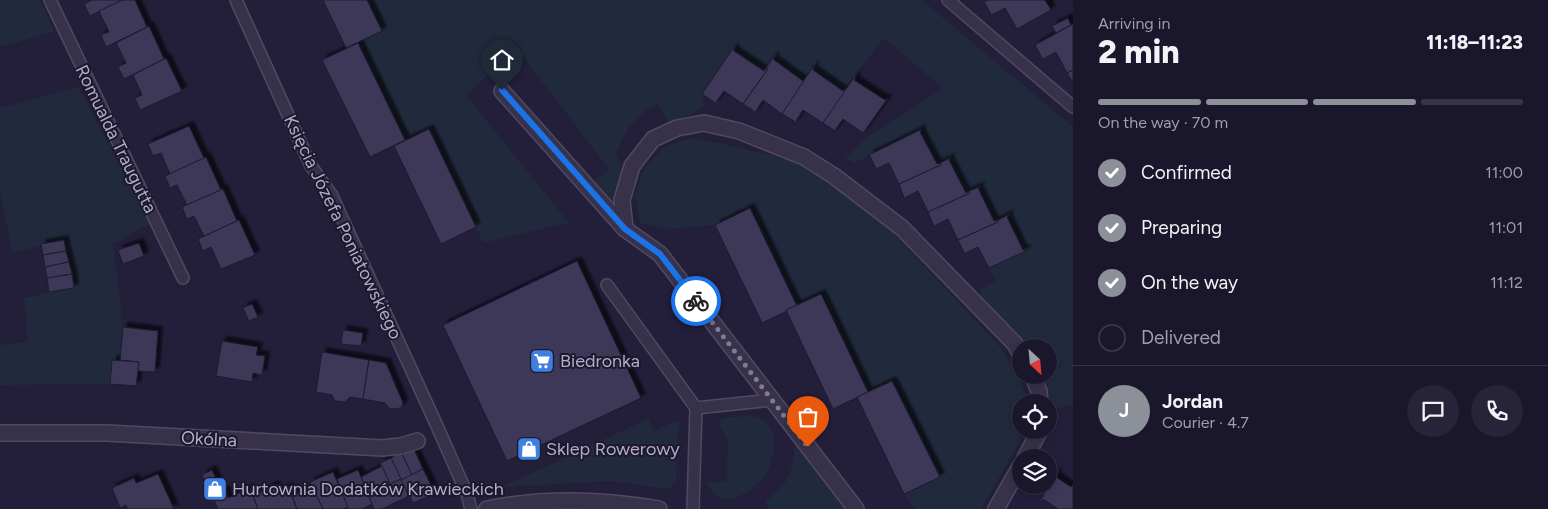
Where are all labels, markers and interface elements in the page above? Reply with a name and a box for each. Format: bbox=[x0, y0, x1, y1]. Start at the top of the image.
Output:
text: Arriving in bbox=[1098, 14, 1170, 33]
text: 11:18–11:23 bbox=[1426, 31, 1523, 54]
text: 2 min bbox=[1098, 33, 1180, 71]
pin bbox=[481, 39, 523, 90]
icon: home bbox=[488, 46, 516, 74]
street label: Romualda Traugutta bbox=[71, 61, 161, 217]
street label: Księcia Józefa Poniatowskiego bbox=[279, 111, 407, 343]
text: On the way · 70 m bbox=[1098, 113, 1228, 132]
icon: check bbox=[1098, 159, 1126, 187]
text: Confirmed bbox=[1141, 161, 1232, 184]
text: 11:00 bbox=[1485, 163, 1523, 182]
icon: check bbox=[1098, 214, 1126, 242]
text: Preparing bbox=[1141, 216, 1222, 239]
text: 11:01 bbox=[1489, 218, 1523, 237]
icon: check bbox=[1098, 269, 1126, 297]
text: On the way bbox=[1141, 271, 1238, 294]
text: 11:12 bbox=[1490, 273, 1523, 292]
courier bbox=[671, 276, 721, 326]
icon: bike bbox=[682, 287, 710, 315]
text: Delivered bbox=[1141, 326, 1221, 349]
north arrow bbox=[1012, 339, 1058, 384]
map controls bbox=[1012, 339, 1057, 494]
supermarket icon: Biedronka bbox=[529, 348, 555, 374]
place label: Biedronka bbox=[560, 350, 640, 372]
button: chat bbox=[1407, 385, 1459, 437]
button: phone bbox=[1471, 385, 1523, 437]
text: Jordan bbox=[1162, 390, 1223, 413]
button: locate bbox=[1012, 394, 1057, 439]
pin bbox=[787, 396, 829, 447]
text: J bbox=[1119, 399, 1129, 422]
icon: bag bbox=[794, 403, 822, 431]
text: Courier · 4.7 bbox=[1162, 413, 1249, 432]
street label: Okólna bbox=[180, 427, 238, 451]
shop icon: Sklep Rowerowy bbox=[516, 436, 542, 462]
place label: Sklep Rowerowy bbox=[546, 438, 680, 460]
button: layers bbox=[1012, 449, 1057, 494]
shop icon: Hurtownia Dodatków Krawieckich bbox=[202, 476, 228, 502]
place label: Hurtownia Dodatków Krawieckich bbox=[232, 478, 504, 500]

